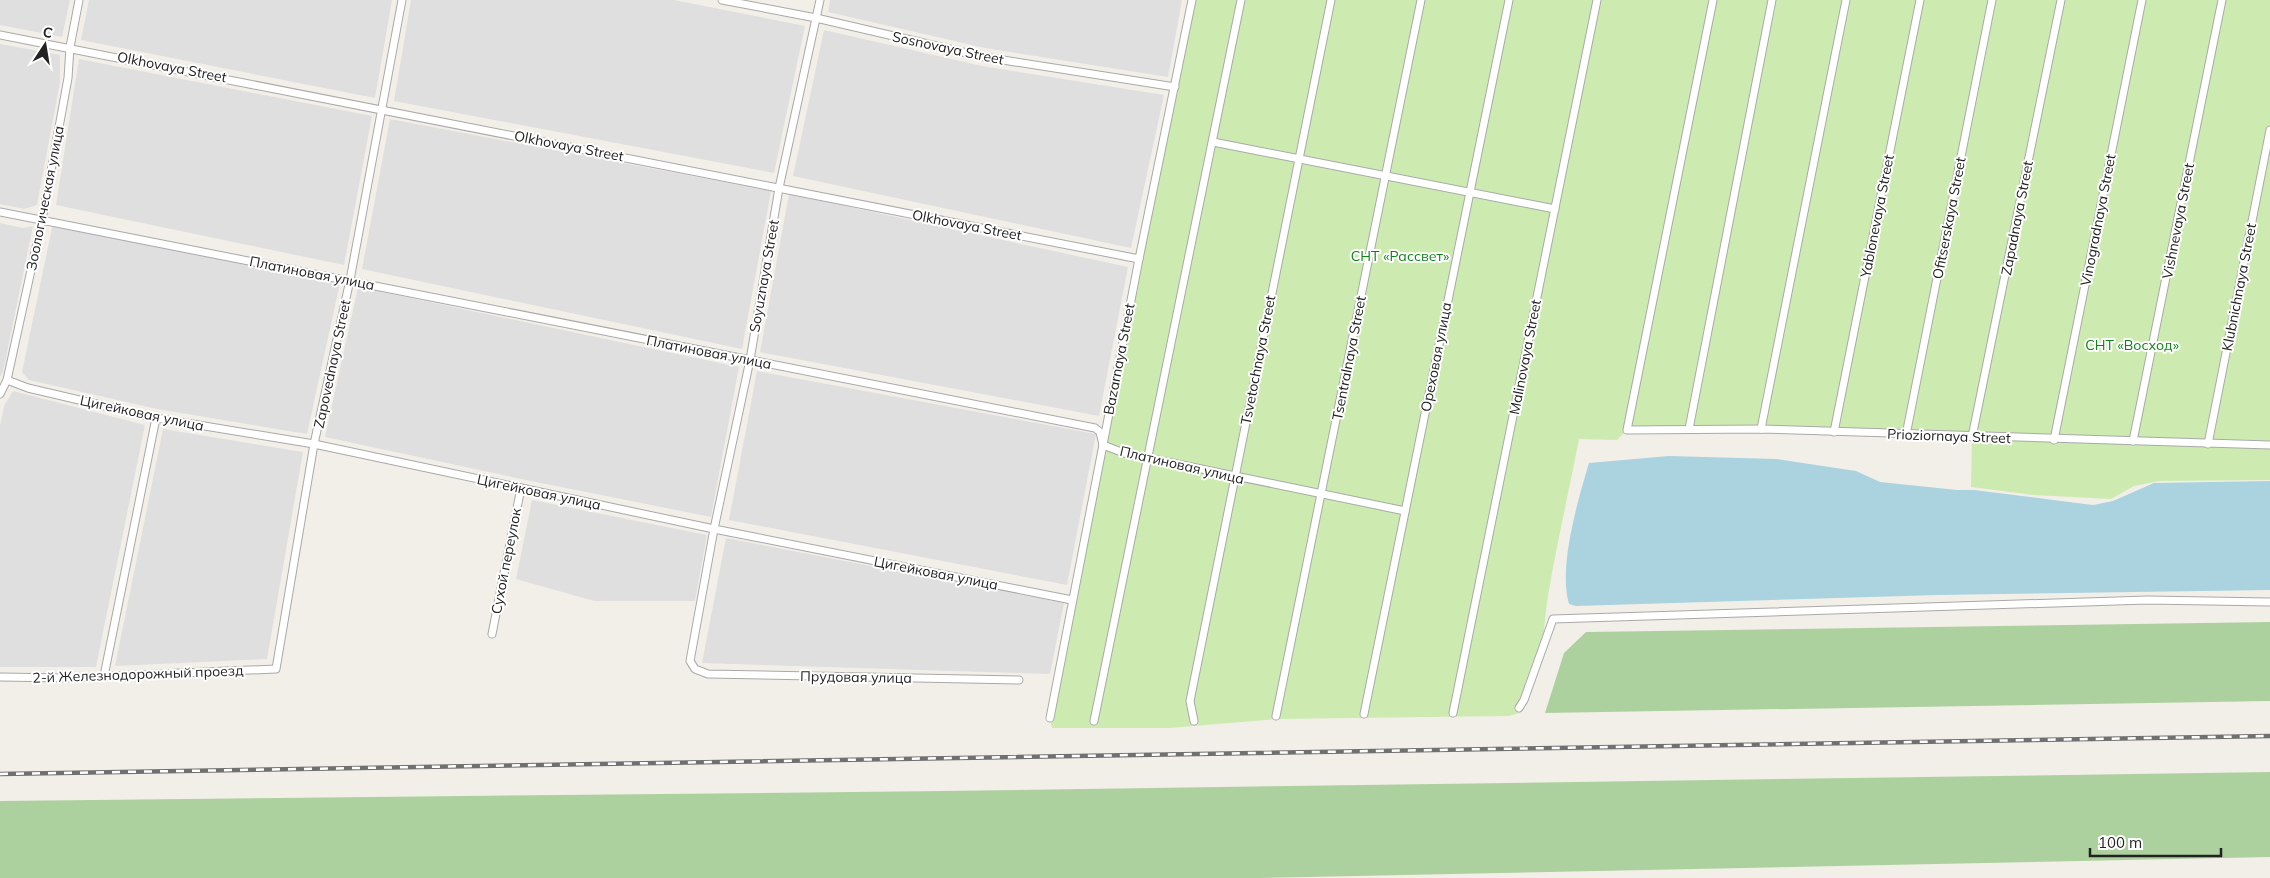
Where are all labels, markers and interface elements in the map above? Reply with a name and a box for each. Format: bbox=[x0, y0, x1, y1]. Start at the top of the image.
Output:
north arrow bbox=[20, 20, 70, 70]
text: С bbox=[41, 22, 54, 42]
street label: Sosnovaya Street bbox=[891, 27, 1005, 69]
street label: Olkhovaya Street bbox=[116, 48, 228, 86]
street label: Зоологическая улица bbox=[22, 124, 68, 272]
street label: Olkhovaya Street bbox=[513, 127, 625, 165]
street label: Vinogradnaya Street bbox=[2076, 152, 2120, 288]
street label: Yablonevaya Street bbox=[1856, 153, 1898, 280]
street label: Ofitserskaya Street bbox=[1928, 155, 1970, 280]
street label: Zapadnaya Street bbox=[1997, 159, 2037, 277]
street label: Vishnevaya Street bbox=[2158, 161, 2198, 280]
street label: Olkhovaya Street bbox=[911, 206, 1023, 244]
street label: Soyuznaya Street bbox=[745, 218, 783, 334]
street label: Klubnichnaya Street bbox=[2218, 221, 2260, 353]
park label: СНТ «Рассвет» bbox=[1351, 247, 1449, 265]
street label: Платиновая улица bbox=[248, 252, 376, 294]
street label: Tsvetochnaya Street bbox=[1237, 294, 1279, 426]
street label: Tsentralnaya Street bbox=[1328, 294, 1370, 422]
street label: Zapovednaya Street bbox=[310, 298, 354, 430]
street label: Malinovaya Street bbox=[1505, 298, 1545, 416]
street label: Ореховая улица bbox=[1417, 301, 1455, 413]
street label: Bazarnaya Street bbox=[1099, 302, 1139, 416]
street label: Платиновая улица bbox=[645, 331, 773, 373]
park label: СНТ «Восход» bbox=[2085, 336, 2179, 354]
street label: Цигейковая улица bbox=[78, 391, 206, 435]
street label: Prioziornaya Street bbox=[1887, 425, 2011, 447]
street label: Платиновая улица bbox=[1118, 442, 1246, 488]
street label: Цигейковая улица bbox=[475, 470, 603, 514]
street label: Сухой переулок bbox=[487, 506, 525, 616]
street label: Цигейковая улица bbox=[872, 552, 1000, 594]
street label: 2-й Железнодорожный проезд bbox=[32, 661, 244, 687]
street label: Прудовая улица bbox=[800, 667, 912, 687]
scale bar bbox=[2090, 826, 2221, 858]
text: 100 m bbox=[2098, 833, 2142, 852]

